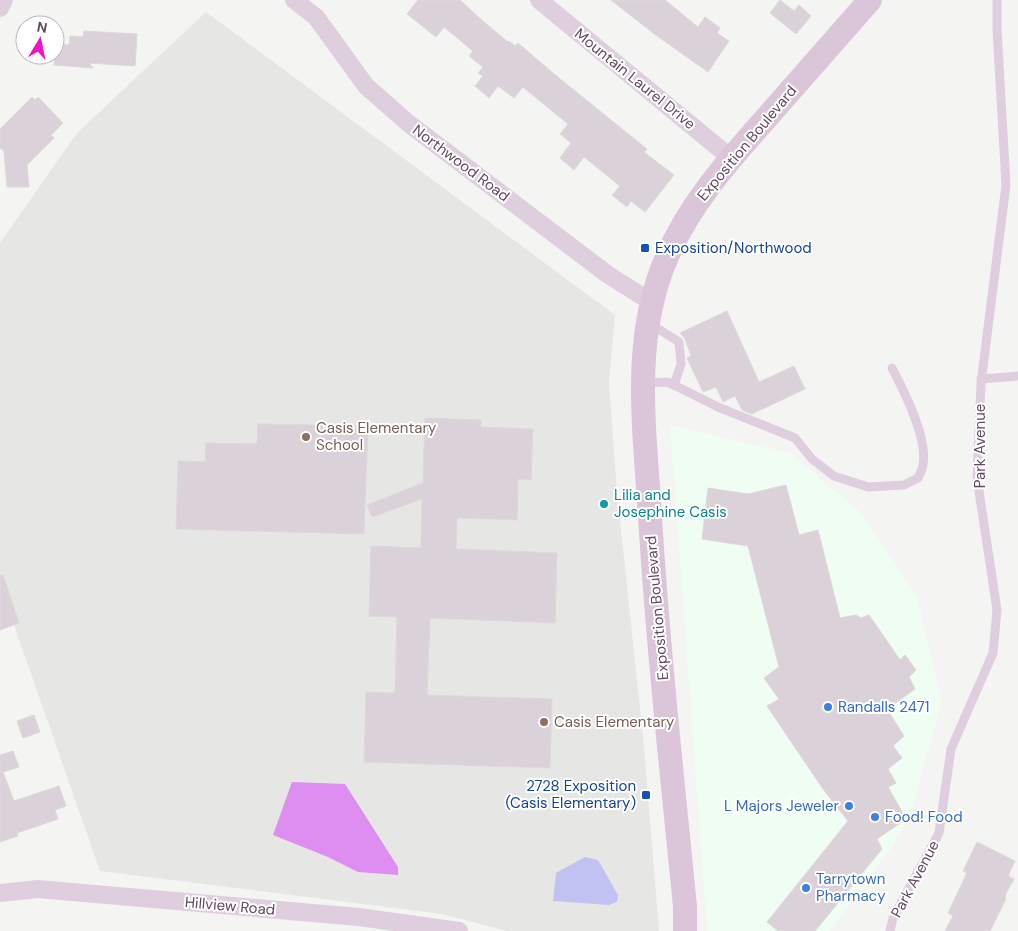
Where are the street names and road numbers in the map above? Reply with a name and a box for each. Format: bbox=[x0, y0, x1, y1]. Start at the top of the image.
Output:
street label: Mountain Laurel Drive bbox=[570, 24, 700, 134]
street label: Exposition Boulevard bbox=[693, 81, 801, 205]
street label: Northwood Road bbox=[408, 120, 514, 206]
street label: Park Avenue bbox=[970, 404, 990, 488]
street label: Exposition Boulevard bbox=[641, 535, 673, 681]
street label: Park Avenue bbox=[886, 837, 944, 921]
street label: Hillview Road bbox=[184, 892, 276, 920]

